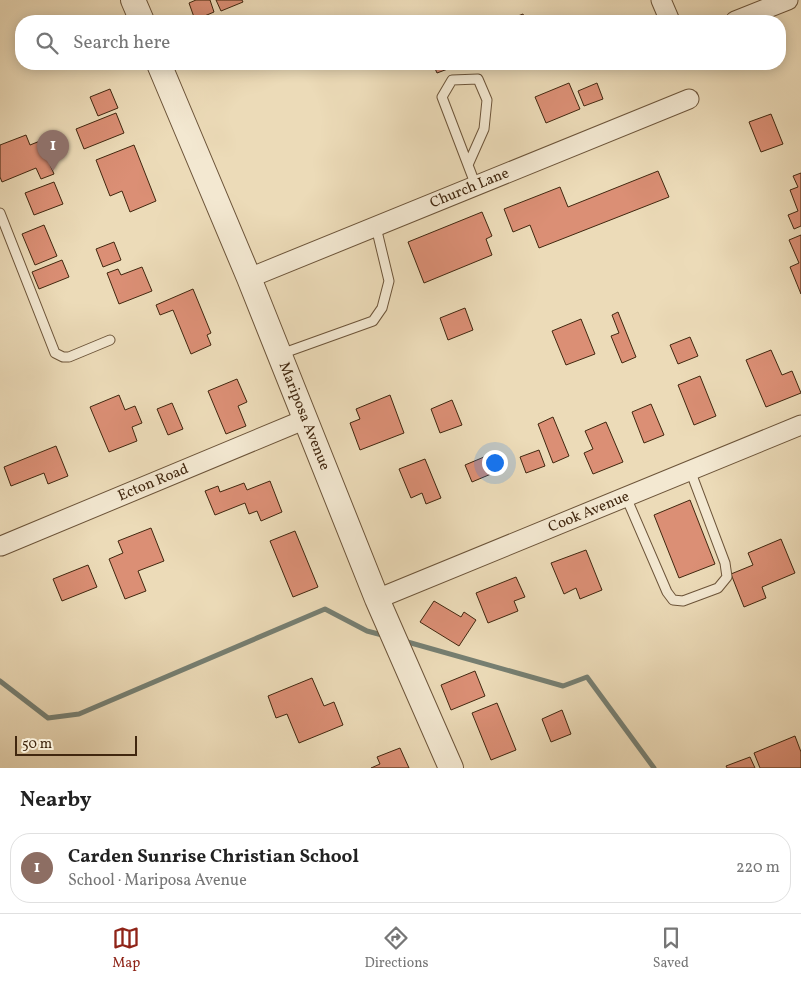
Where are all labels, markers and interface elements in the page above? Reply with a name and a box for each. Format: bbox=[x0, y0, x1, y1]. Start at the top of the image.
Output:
search box bbox=[15, 15, 786, 70]
icon: search bbox=[33, 29, 61, 57]
text: Search here bbox=[73, 30, 170, 56]
pin: 1 bbox=[37, 130, 69, 171]
street label: Church Lane bbox=[427, 163, 512, 214]
street label: Mariposa Avenue bbox=[273, 359, 335, 474]
your location bbox=[482, 450, 508, 476]
street label: Ecton Road bbox=[115, 459, 192, 507]
street label: Cook Avenue bbox=[545, 486, 633, 538]
scale bar bbox=[15, 733, 138, 756]
text: 50 m bbox=[22, 735, 52, 754]
text: Nearby bbox=[20, 786, 91, 815]
text: Carden Sunrise Christian School bbox=[68, 844, 359, 870]
text: 1 bbox=[34, 857, 40, 879]
text: 220 m bbox=[736, 857, 780, 879]
text: School · Mariposa Avenue bbox=[68, 870, 247, 892]
tab: Map bbox=[112, 924, 140, 973]
tab: Directions bbox=[364, 924, 429, 973]
tab: Saved bbox=[653, 924, 689, 973]

